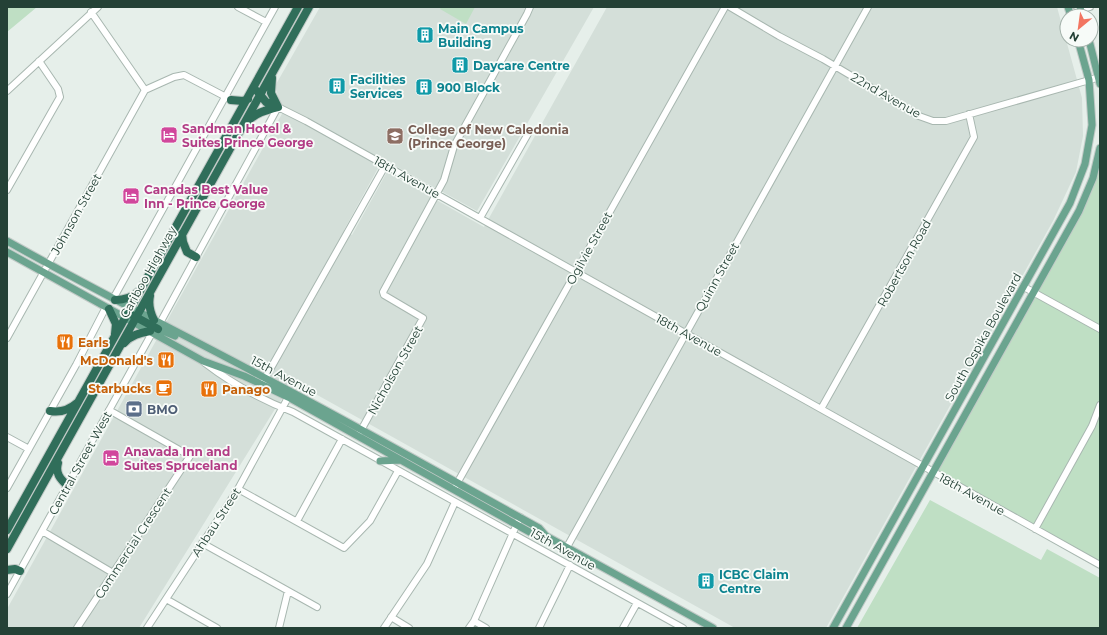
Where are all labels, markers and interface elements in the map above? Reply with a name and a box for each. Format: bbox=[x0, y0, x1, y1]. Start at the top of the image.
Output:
north arrow bbox=[1059, 8, 1099, 48]
place label: Main Campus Building bbox=[438, 21, 524, 50]
building icon: Main Campus Building bbox=[415, 25, 435, 45]
text: N bbox=[1067, 28, 1081, 45]
building icon: Daycare Centre bbox=[450, 55, 470, 75]
place label: Daycare Centre bbox=[473, 58, 570, 73]
street label: 22nd Avenue bbox=[848, 69, 924, 121]
place label: Facilities Services bbox=[350, 72, 406, 101]
building icon: Facilities Services bbox=[327, 76, 347, 96]
building icon: 900 Block bbox=[414, 77, 434, 97]
place label: 900 Block bbox=[437, 80, 500, 95]
place label: Sandman Hotel & Suites Prince George bbox=[182, 121, 314, 150]
place label: College of New Caledonia (Prince George) bbox=[408, 122, 569, 151]
hotel icon: Sandman Hotel & Suites Prince George bbox=[159, 125, 179, 145]
school or university icon: College of New Caledonia (Prince George) bbox=[385, 126, 405, 146]
street label: 18th Avenue bbox=[371, 153, 443, 201]
street label: Johnson Street bbox=[47, 171, 105, 258]
place label: Canadas Best Value Inn - Prince George bbox=[144, 182, 269, 211]
hotel icon: Canadas Best Value Inn - Prince George bbox=[121, 186, 141, 206]
street label: Ogilvie Street bbox=[563, 209, 615, 287]
street label: Robertson Road bbox=[874, 217, 934, 309]
street label: Cariboo Highway bbox=[117, 223, 180, 321]
street label: Quinn Street bbox=[692, 240, 742, 314]
street label: South Ospika Boulevard bbox=[941, 270, 1025, 404]
street label: 18th Avenue bbox=[653, 311, 725, 359]
street label: Nicholson Street bbox=[364, 323, 426, 417]
restaurant icon: Earls bbox=[55, 332, 75, 352]
place label: Earls bbox=[78, 335, 109, 350]
restaurant icon: McDonald's bbox=[156, 350, 176, 370]
street label: 15th Avenue bbox=[248, 352, 320, 400]
place label: McDonald's bbox=[80, 353, 154, 368]
cafe icon: Starbucks bbox=[154, 378, 174, 398]
restaurant icon: Panago bbox=[199, 379, 219, 399]
place label: Starbucks bbox=[88, 381, 152, 396]
place label: Panago bbox=[222, 382, 270, 397]
bank icon: BMO bbox=[124, 399, 144, 419]
place label: BMO bbox=[147, 402, 178, 417]
street label: Central Street West bbox=[45, 408, 115, 518]
place label: Anavada Inn and Suites Spruceland bbox=[123, 444, 237, 473]
hotel icon: Anavada Inn and Suites Spruceland bbox=[101, 448, 121, 468]
street label: 18th Avenue bbox=[936, 470, 1008, 518]
street label: Commercial Crescent bbox=[91, 484, 175, 601]
street label: Ahbau Street bbox=[188, 485, 244, 559]
street label: 15th Avenue bbox=[528, 525, 598, 573]
place label: ICBC Claim Centre bbox=[719, 567, 789, 596]
building icon: ICBC Claim Centre bbox=[696, 571, 716, 591]

